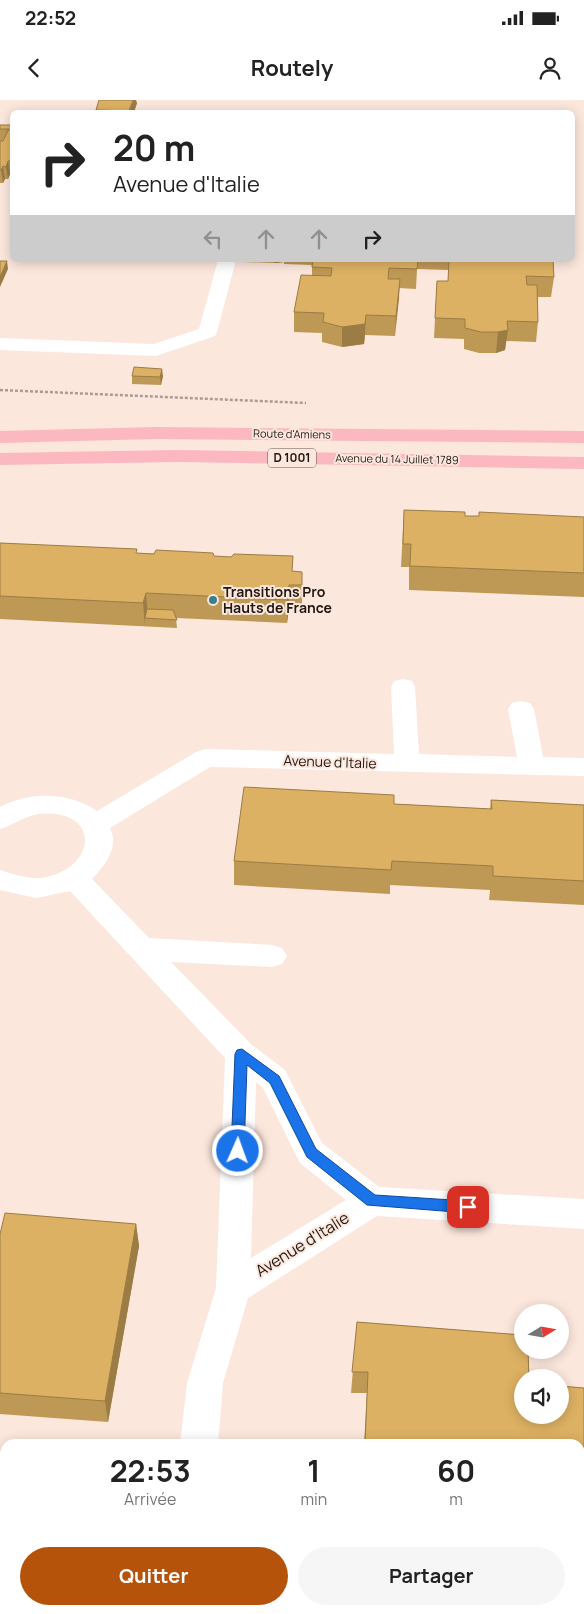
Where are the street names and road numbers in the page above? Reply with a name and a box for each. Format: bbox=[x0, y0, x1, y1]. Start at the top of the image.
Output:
street label: Route d'Amiens bbox=[253, 425, 331, 442]
road number: D 1001 bbox=[268, 448, 316, 468]
street label: Avenue du 14 Juillet 1789 bbox=[335, 450, 459, 467]
street label: Avenue d'Italie bbox=[283, 750, 377, 773]
street label: Avenue d'Italie bbox=[251, 1206, 353, 1282]

